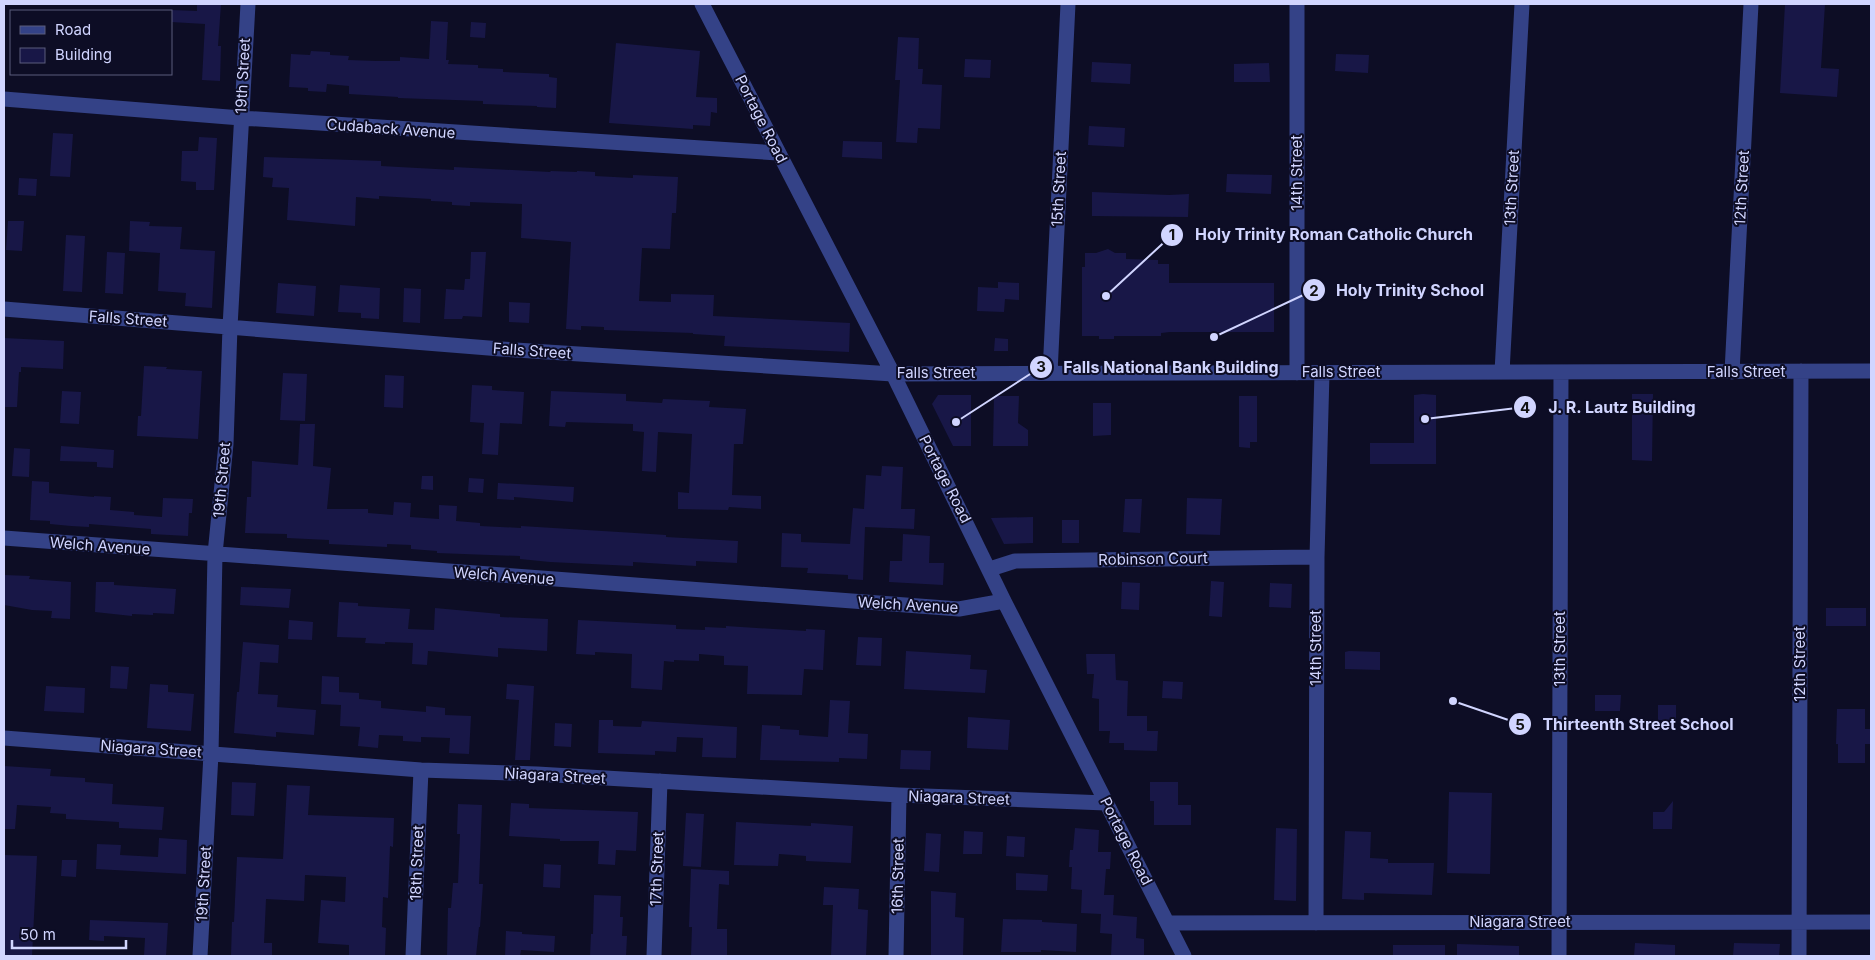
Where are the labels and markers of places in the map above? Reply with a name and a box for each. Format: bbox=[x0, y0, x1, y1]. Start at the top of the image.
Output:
callout: Holy Trinity Roman Catholic Church bbox=[1160, 219, 1483, 250]
callout: Holy Trinity School bbox=[1301, 275, 1494, 306]
callout: Falls National Bank Building bbox=[1029, 351, 1289, 382]
callout: J. R. Lautz Building bbox=[1513, 392, 1706, 423]
callout: Thirteenth Street School bbox=[1508, 709, 1744, 740]

